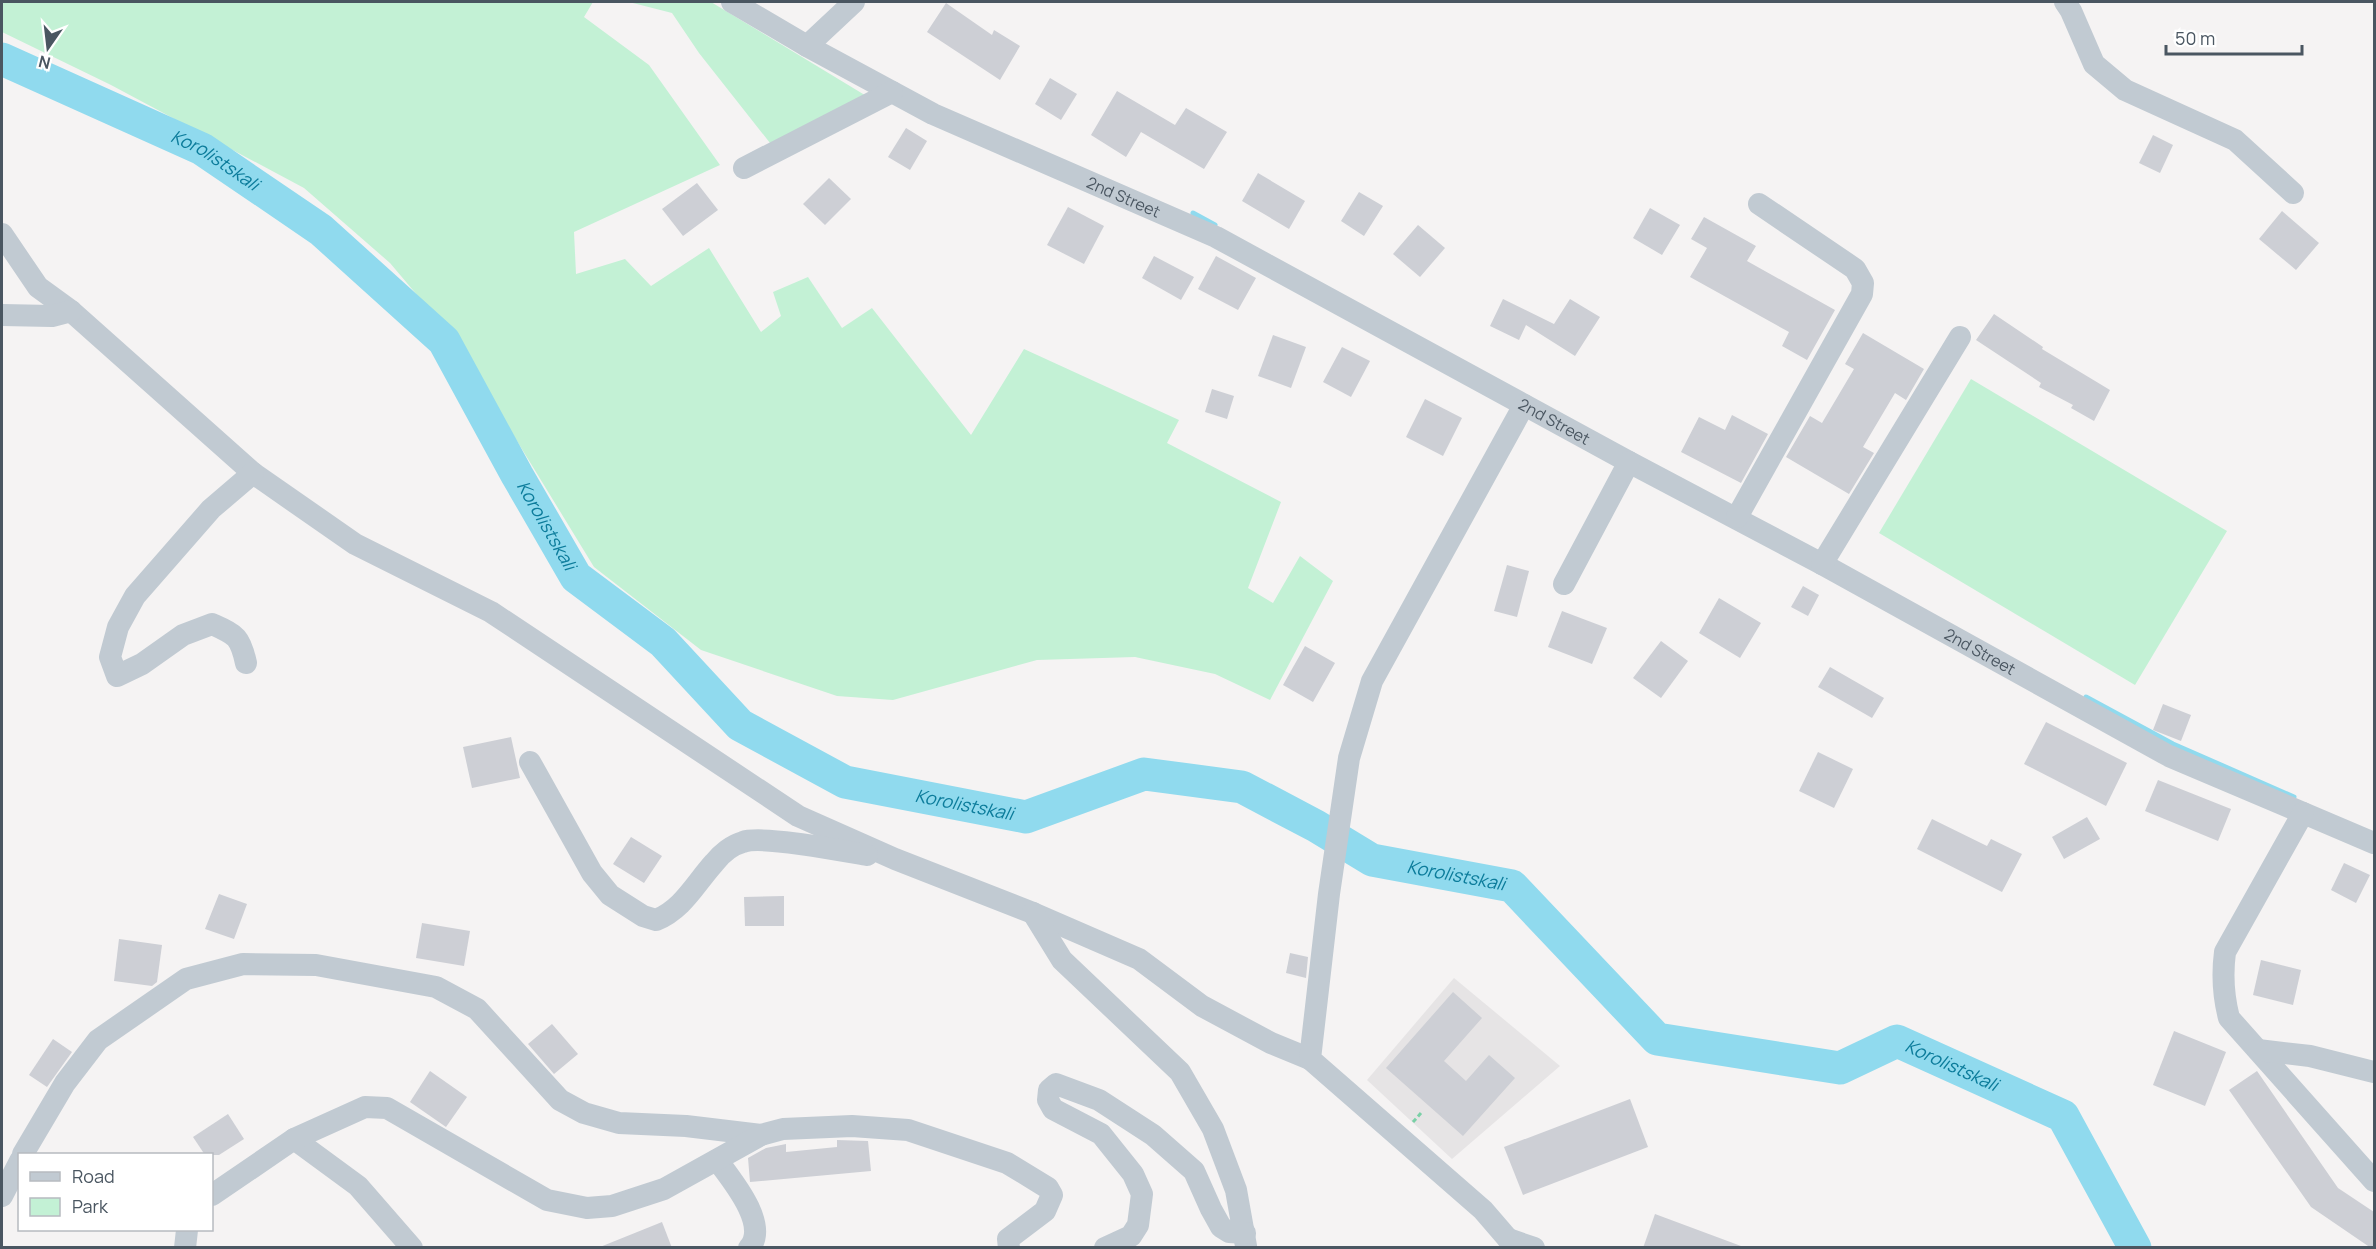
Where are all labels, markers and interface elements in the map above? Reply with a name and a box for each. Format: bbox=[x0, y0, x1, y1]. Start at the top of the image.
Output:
north arrow bbox=[18, 18, 78, 78]
scale bar bbox=[2166, 18, 2302, 56]
text: 50 m bbox=[2175, 26, 2215, 50]
text: N bbox=[36, 50, 53, 75]
water label: Korolistskali bbox=[167, 124, 267, 197]
street label: 2nd Street bbox=[1083, 171, 1164, 223]
street label: 2nd Street bbox=[1515, 393, 1594, 450]
water label: Korolistskali bbox=[512, 476, 584, 577]
street label: 2nd Street bbox=[1941, 623, 2020, 680]
water label: Korolistskali bbox=[913, 783, 1018, 826]
water label: Korolistskali bbox=[1405, 854, 1510, 896]
water label: Korolistskali bbox=[1902, 1033, 2005, 1097]
legend bbox=[18, 1153, 213, 1231]
text: Road bbox=[72, 1164, 115, 1188]
text: Park bbox=[72, 1194, 109, 1218]

